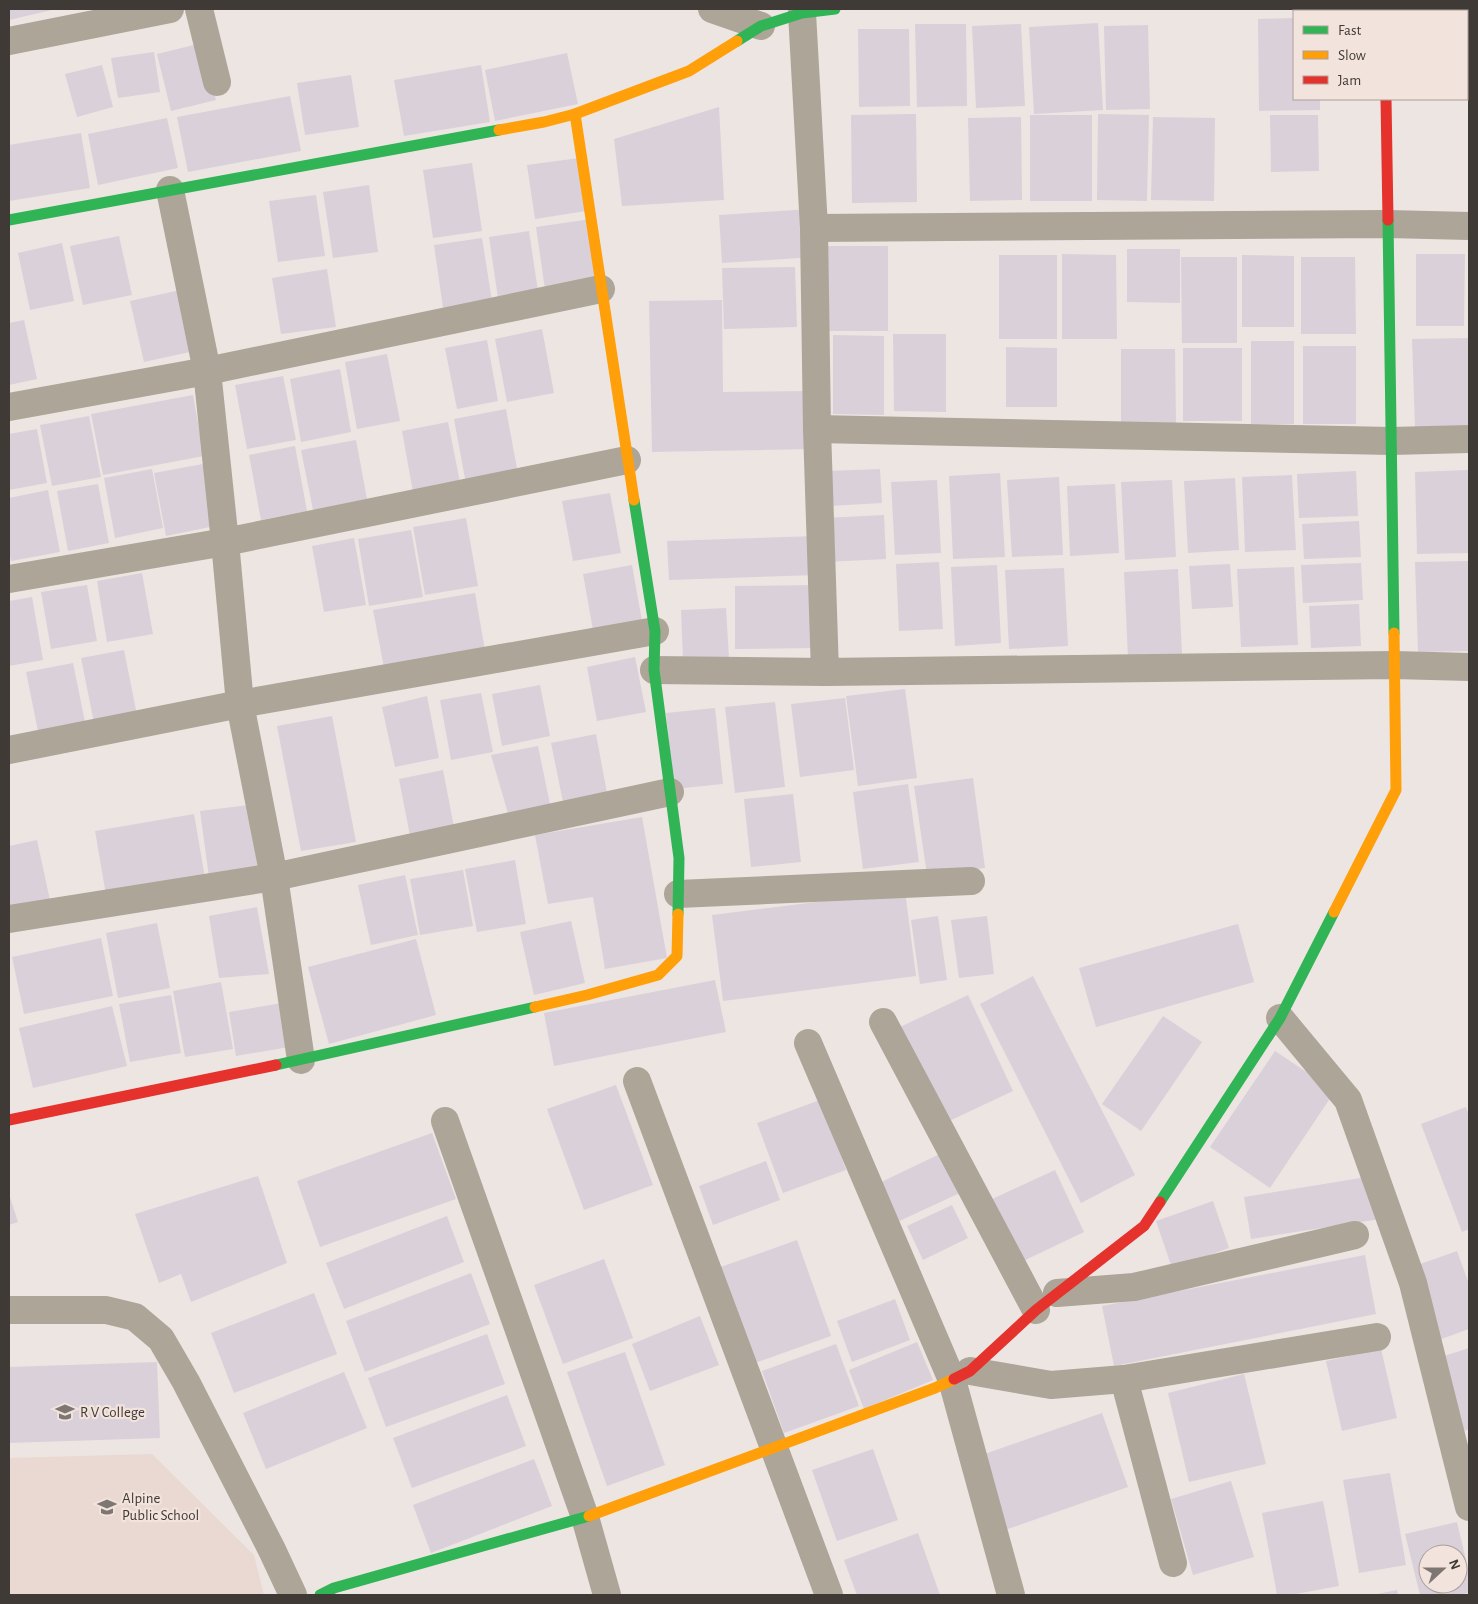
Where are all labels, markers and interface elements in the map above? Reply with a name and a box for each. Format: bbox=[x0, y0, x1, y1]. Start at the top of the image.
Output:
legend bbox=[1293, 10, 1468, 100]
text: Fast bbox=[1338, 23, 1362, 38]
text: Slow bbox=[1338, 48, 1366, 63]
text: Jam bbox=[1338, 73, 1361, 88]
school or university icon: R V College bbox=[54, 1401, 76, 1423]
place label: R V College bbox=[80, 1405, 145, 1420]
place label: Alpine Public School bbox=[122, 1491, 199, 1523]
school or university icon: Alpine Public School bbox=[96, 1496, 118, 1518]
north arrow bbox=[1418, 1544, 1468, 1594]
text: N bbox=[1446, 1558, 1462, 1572]

